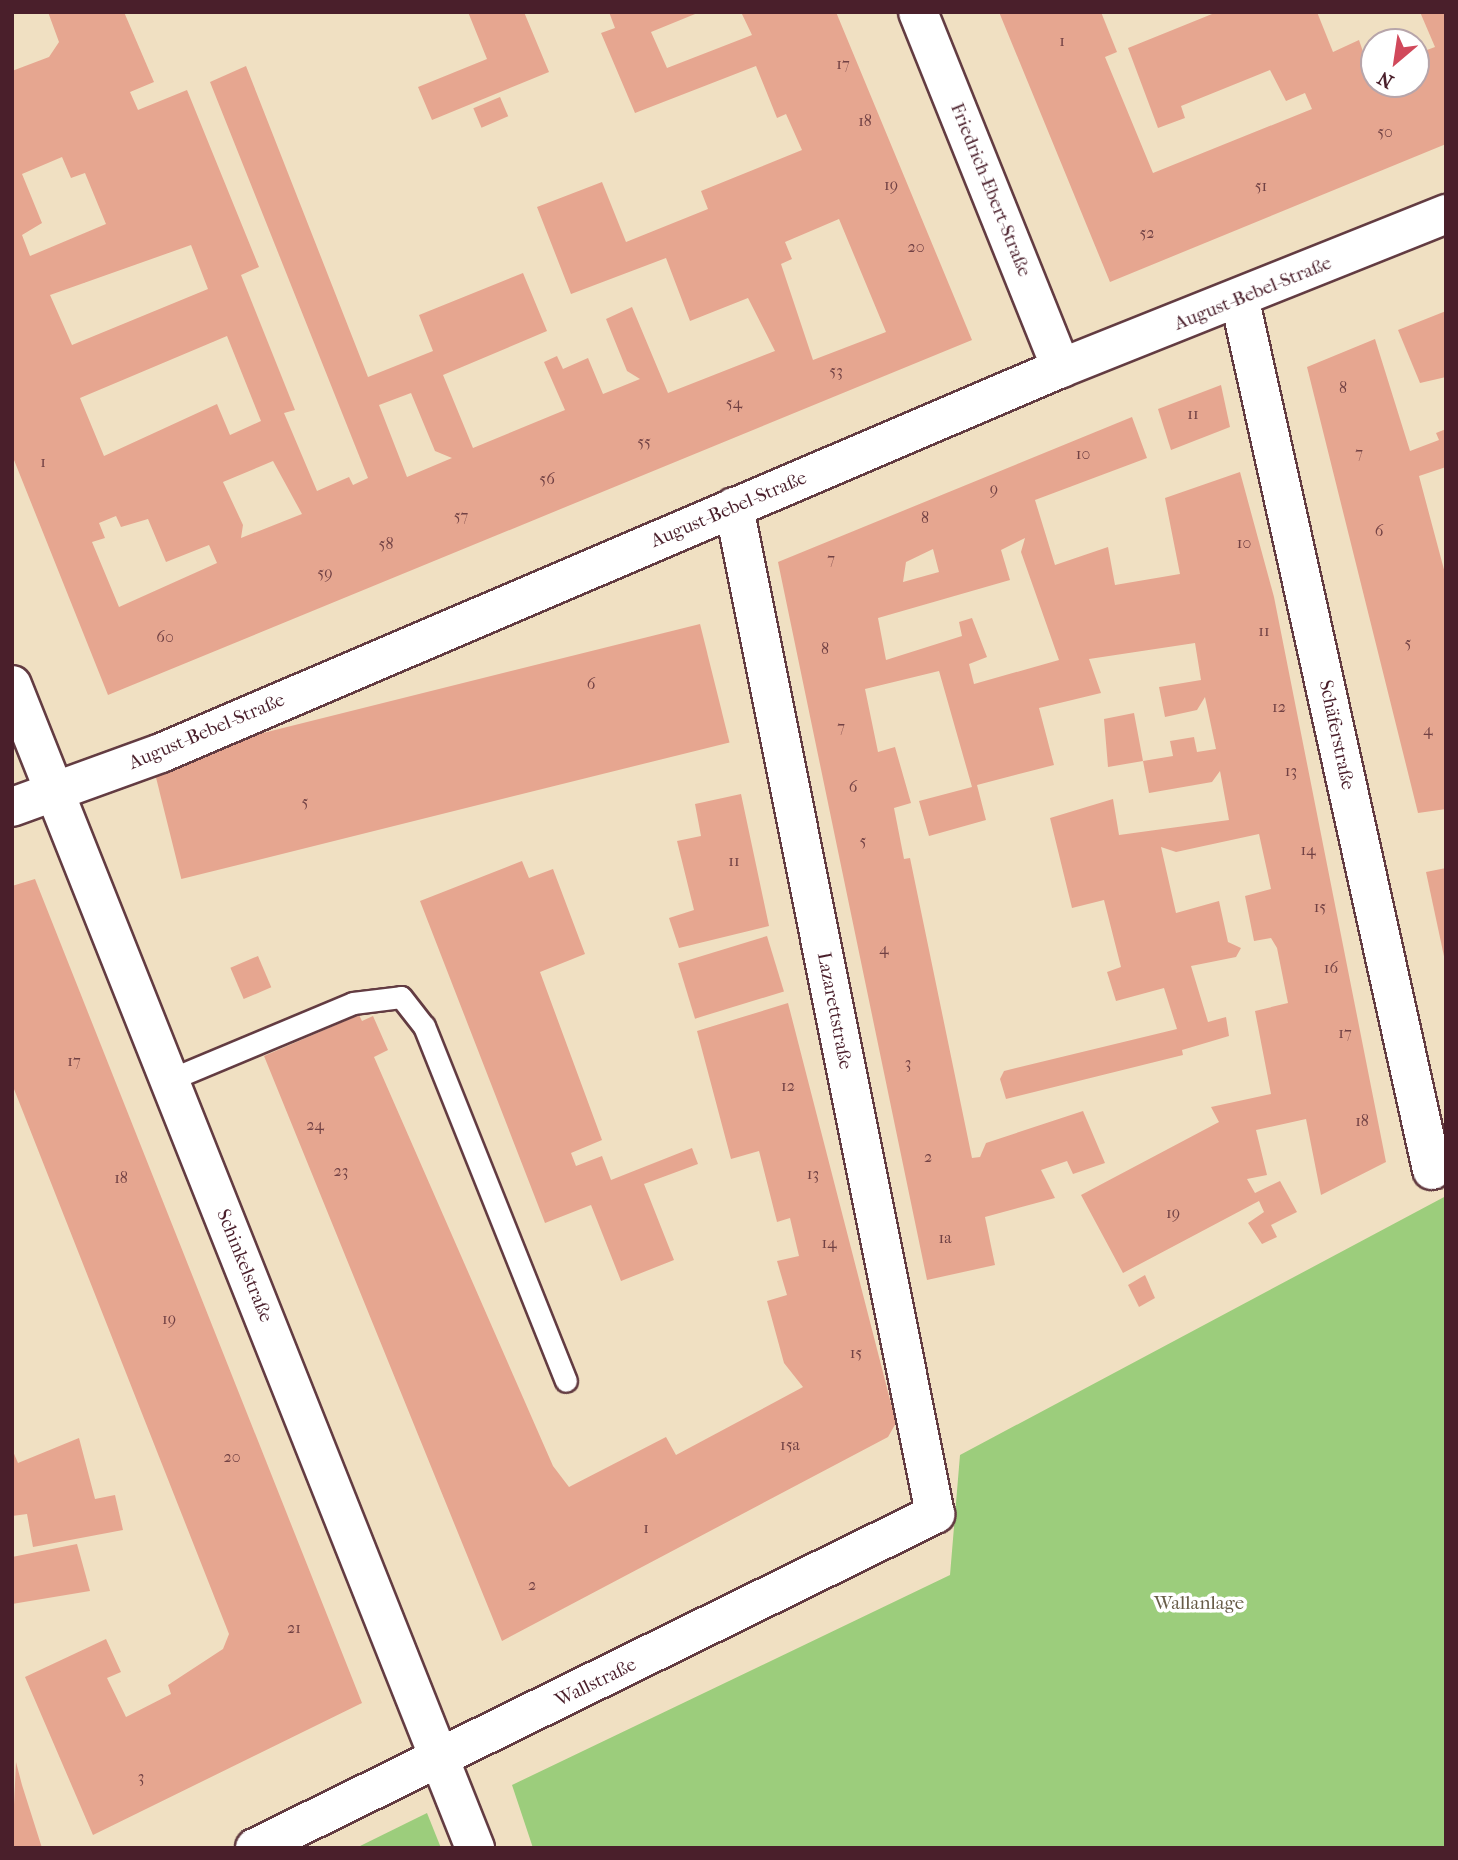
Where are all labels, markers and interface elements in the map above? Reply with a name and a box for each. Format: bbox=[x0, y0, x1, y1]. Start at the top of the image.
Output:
north arrow bbox=[1360, 28, 1430, 98]
house number: 1 bbox=[1059, 31, 1065, 51]
house number: 17 bbox=[836, 54, 850, 74]
text: N bbox=[1374, 67, 1397, 93]
street label: Friedrich-Ebert-Straße bbox=[945, 100, 1035, 280]
house number: 18 bbox=[858, 111, 872, 131]
house number: 50 bbox=[1377, 122, 1393, 142]
house number: 19 bbox=[884, 175, 898, 195]
house number: 51 bbox=[1255, 176, 1267, 196]
house number: 52 bbox=[1139, 223, 1155, 243]
house number: 20 bbox=[907, 237, 925, 257]
street label: August-Bebel-Straße bbox=[1171, 252, 1335, 336]
house number: 53 bbox=[829, 361, 843, 381]
house number: 8 bbox=[1339, 378, 1347, 398]
house number: 54 bbox=[726, 393, 742, 413]
house number: 11 bbox=[1187, 404, 1199, 424]
house number: 55 bbox=[637, 432, 651, 452]
house number: 7 bbox=[1355, 443, 1363, 463]
house number: 10 bbox=[1076, 444, 1090, 464]
house number: 1 bbox=[40, 452, 46, 472]
street label: August-Bebel-Straße bbox=[648, 467, 810, 553]
house number: 56 bbox=[539, 469, 555, 489]
house number: 9 bbox=[990, 479, 998, 499]
house number: 57 bbox=[454, 506, 468, 526]
house number: 8 bbox=[921, 508, 929, 528]
house number: 6 bbox=[1375, 521, 1383, 541]
house number: 10 bbox=[1237, 533, 1251, 553]
house number: 58 bbox=[379, 534, 393, 554]
house number: 7 bbox=[827, 549, 835, 569]
house number: 59 bbox=[317, 563, 333, 583]
house number: 11 bbox=[1258, 621, 1270, 641]
house number: 60 bbox=[156, 627, 174, 647]
house number: 5 bbox=[1405, 633, 1411, 653]
house number: 8 bbox=[821, 639, 829, 659]
house number: 6 bbox=[587, 674, 595, 694]
street label: Schäferstraße bbox=[1313, 678, 1359, 792]
street label: August-Bebel-Straße bbox=[126, 689, 288, 775]
house number: 12 bbox=[1272, 697, 1286, 717]
house number: 7 bbox=[837, 717, 845, 737]
house number: 4 bbox=[1423, 720, 1433, 740]
house number: 13 bbox=[1285, 761, 1297, 781]
house number: 6 bbox=[849, 777, 857, 797]
house number: 5 bbox=[302, 792, 308, 812]
house number: 5 bbox=[860, 831, 866, 851]
house number: 14 bbox=[1300, 840, 1316, 860]
house number: 11 bbox=[728, 851, 740, 871]
house number: 15 bbox=[1314, 897, 1326, 917]
house number: 4 bbox=[879, 939, 889, 959]
street label: Lazarettstraße bbox=[811, 950, 857, 1072]
house number: 16 bbox=[1324, 958, 1338, 978]
house number: 17 bbox=[1338, 1023, 1352, 1043]
house number: 17 bbox=[67, 1051, 81, 1071]
house number: 3 bbox=[905, 1053, 911, 1073]
house number: 12 bbox=[781, 1076, 795, 1096]
house number: 18 bbox=[1355, 1111, 1369, 1131]
house number: 24 bbox=[306, 1115, 324, 1135]
house number: 2 bbox=[924, 1147, 932, 1167]
house number: 23 bbox=[334, 1161, 348, 1181]
house number: 13 bbox=[807, 1164, 819, 1184]
house number: 18 bbox=[114, 1168, 128, 1188]
house number: 19 bbox=[1166, 1203, 1180, 1223]
street label: Schinkelstraße bbox=[211, 1206, 277, 1326]
house number: 1a bbox=[938, 1228, 952, 1248]
house number: 14 bbox=[821, 1233, 837, 1253]
house number: 19 bbox=[162, 1309, 176, 1329]
house number: 15 bbox=[850, 1343, 862, 1363]
house number: 15a bbox=[780, 1435, 800, 1455]
house number: 20 bbox=[223, 1447, 241, 1467]
house number: 1 bbox=[643, 1518, 649, 1538]
house number: 2 bbox=[528, 1575, 536, 1595]
park label: Wallanlage bbox=[1154, 1593, 1244, 1615]
house number: 21 bbox=[287, 1618, 301, 1638]
street label: Wallstraße bbox=[552, 1654, 640, 1712]
house number: 3 bbox=[138, 1767, 144, 1787]

